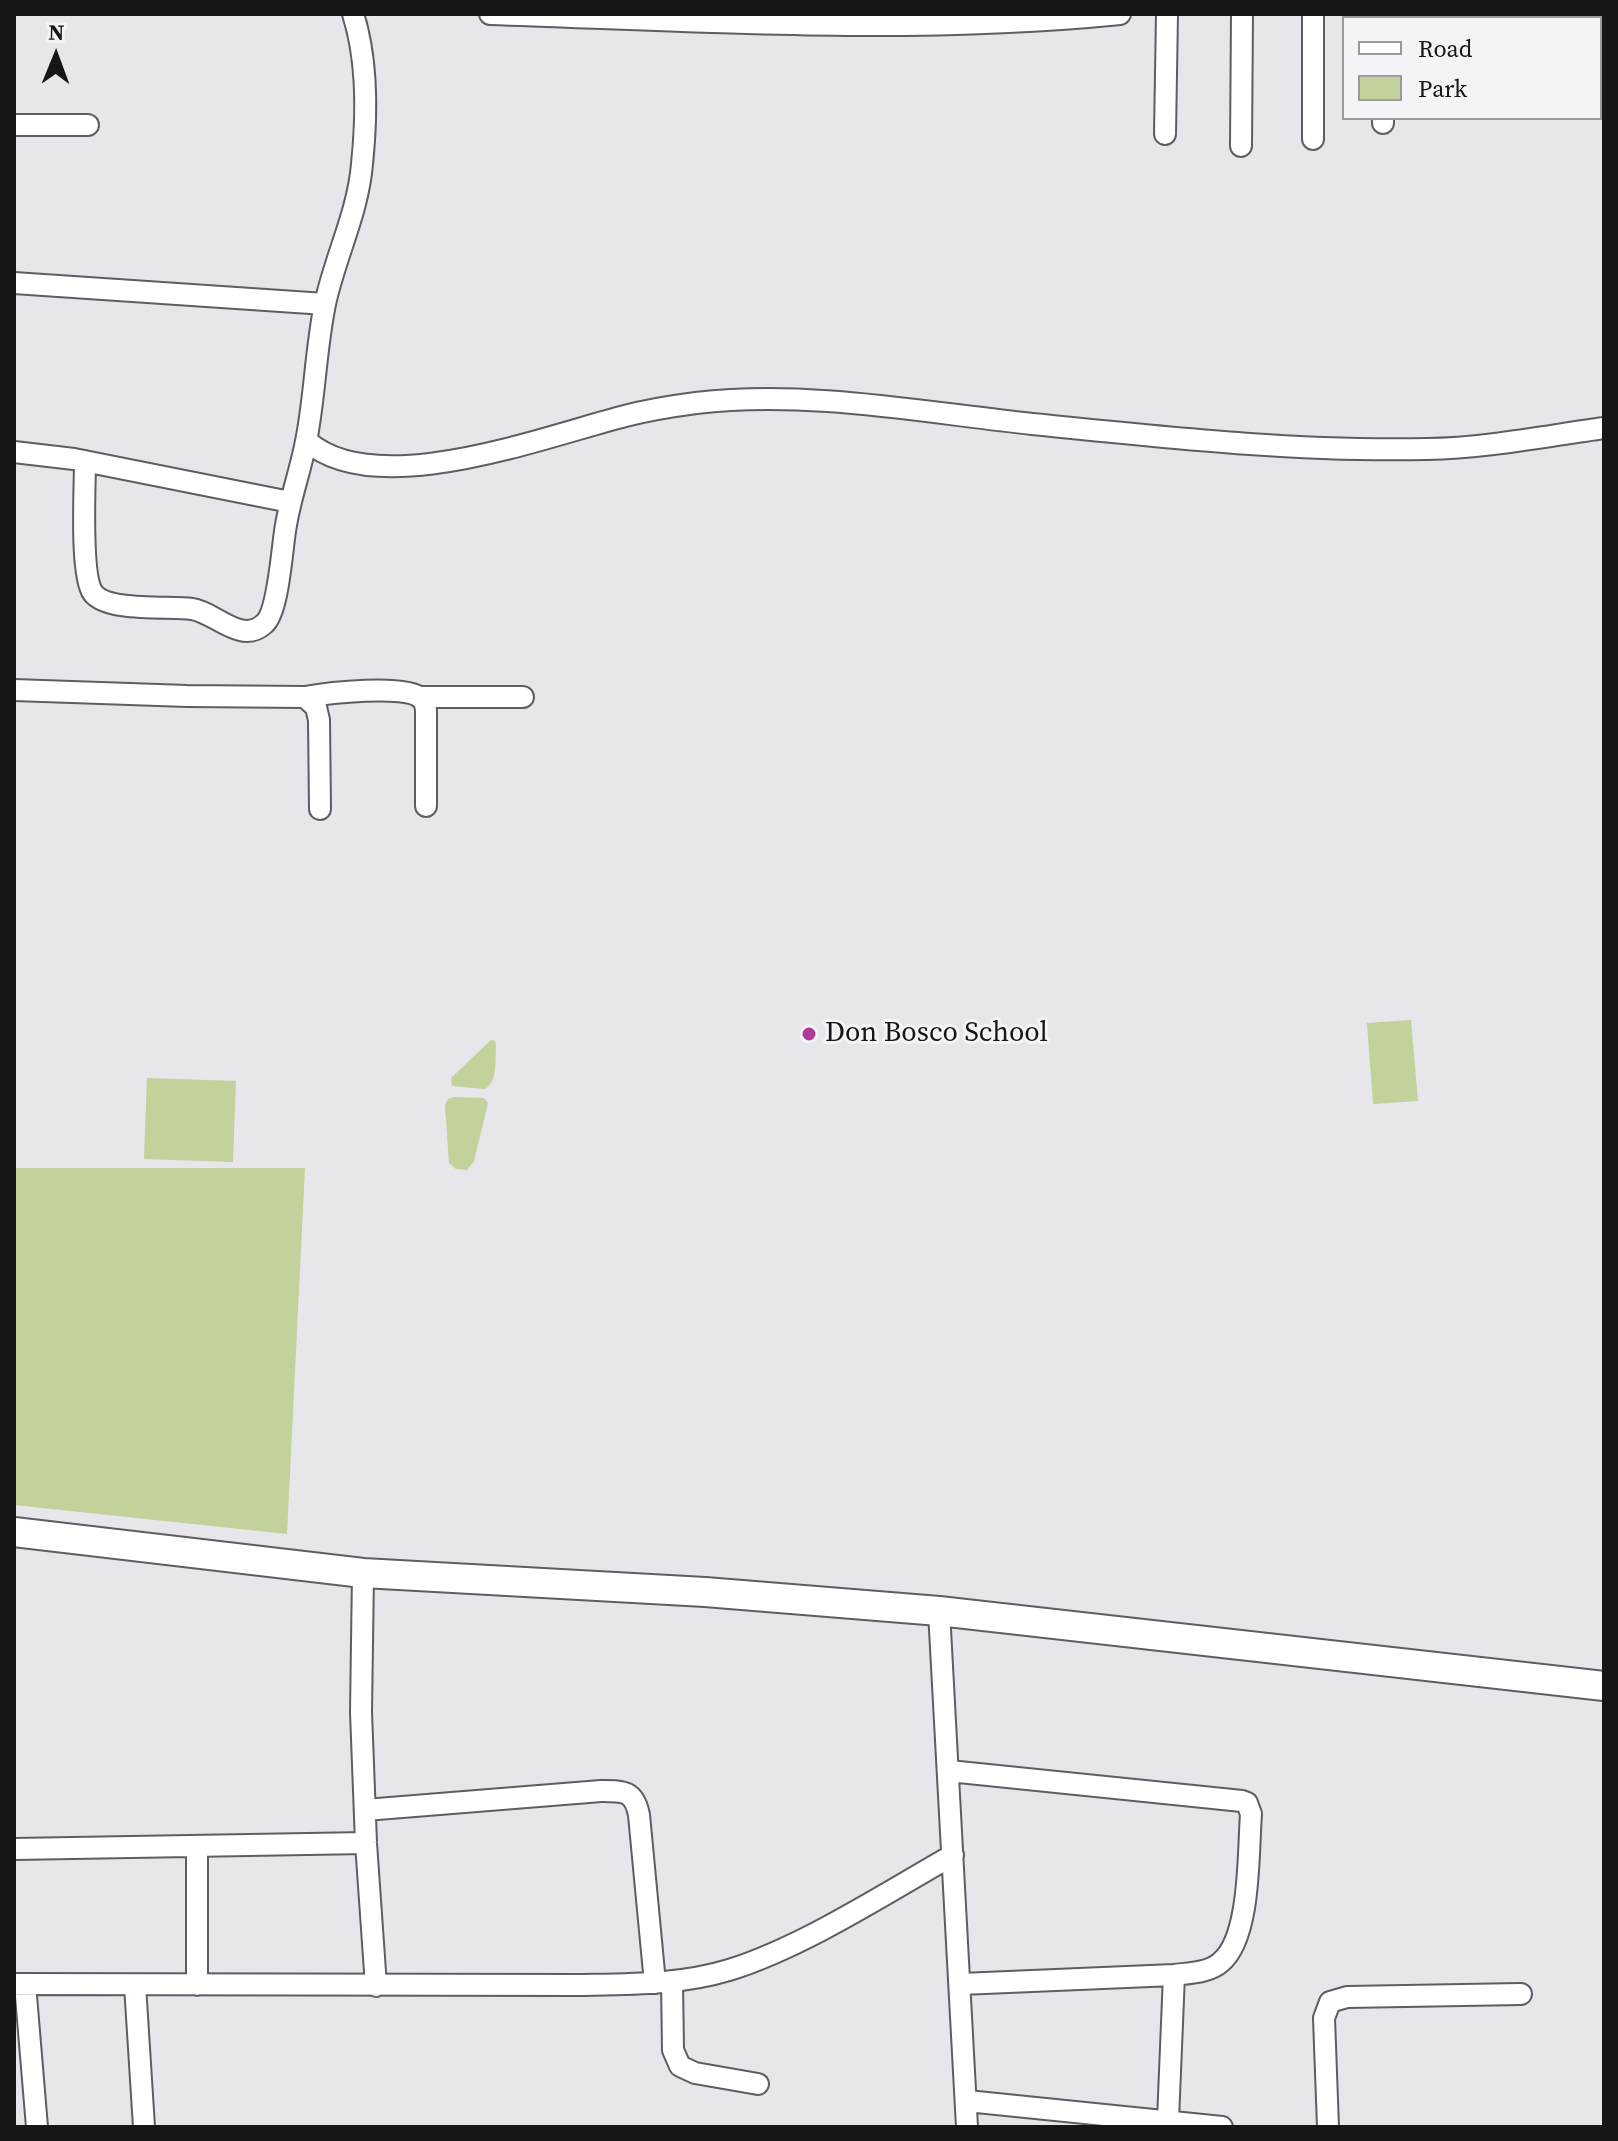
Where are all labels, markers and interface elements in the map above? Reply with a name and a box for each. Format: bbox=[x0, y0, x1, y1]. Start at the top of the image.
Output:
north arrow bbox=[16, 16, 96, 96]
legend bbox=[1342, 16, 1602, 120]
text: N bbox=[48, 17, 65, 47]
text: Road bbox=[1418, 32, 1472, 65]
text: Park bbox=[1418, 72, 1467, 105]
place label: Don Bosco School bbox=[825, 1017, 1048, 1051]
marker: Don Bosco School bbox=[800, 1025, 818, 1043]

